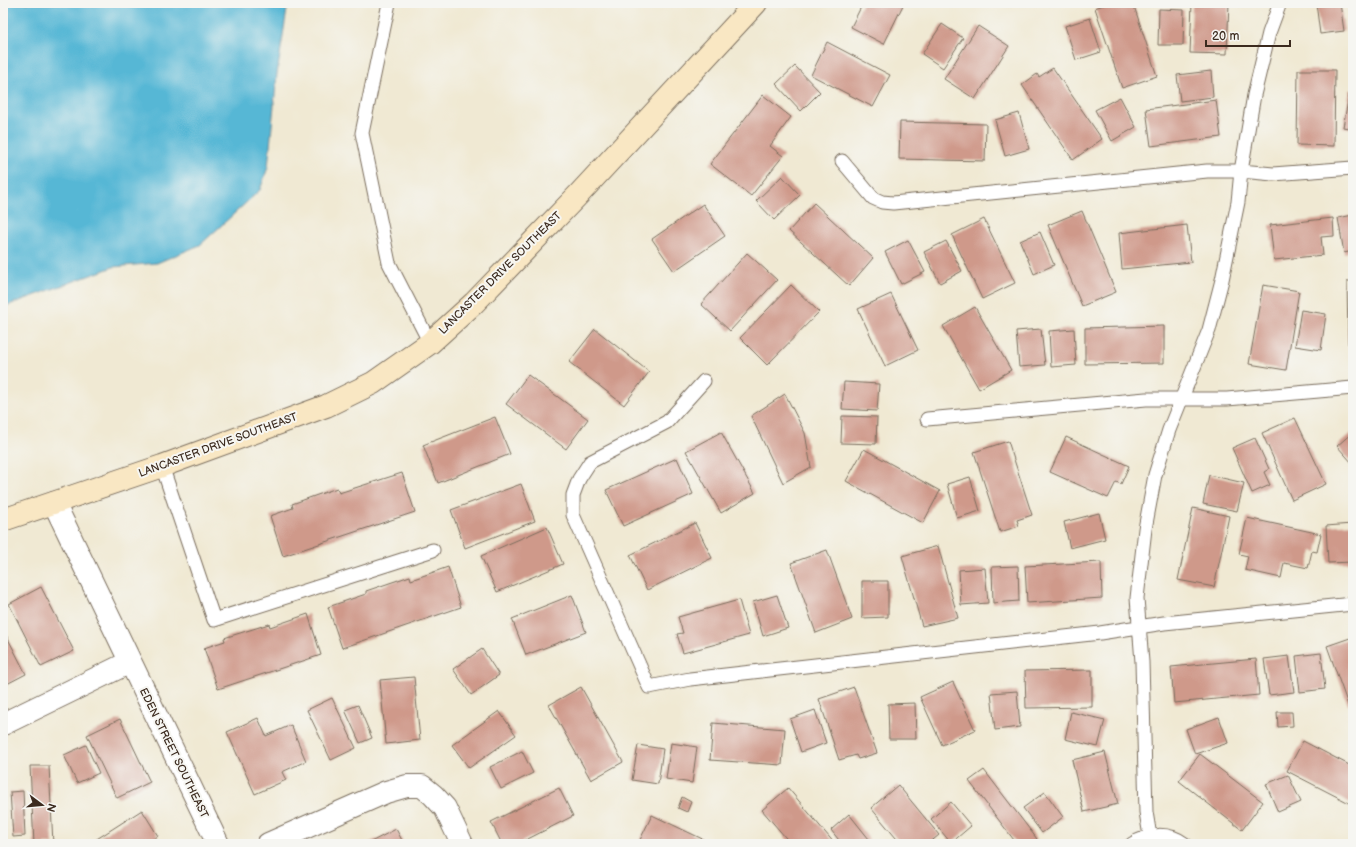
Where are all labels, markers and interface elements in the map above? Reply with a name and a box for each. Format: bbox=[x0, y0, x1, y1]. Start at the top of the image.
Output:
scale bar bbox=[1206, 22, 1290, 48]
text: 20 m bbox=[1212, 29, 1239, 44]
street label: LANCASTER DRIVE SOUTHEAST bbox=[436, 209, 564, 337]
street label: LANCASTER DRIVE SOUTHEAST bbox=[137, 410, 299, 480]
street label: EDEN STREET SOUTHEAST bbox=[137, 686, 211, 820]
north arrow bbox=[22, 785, 62, 825]
text: N bbox=[44, 802, 59, 813]

